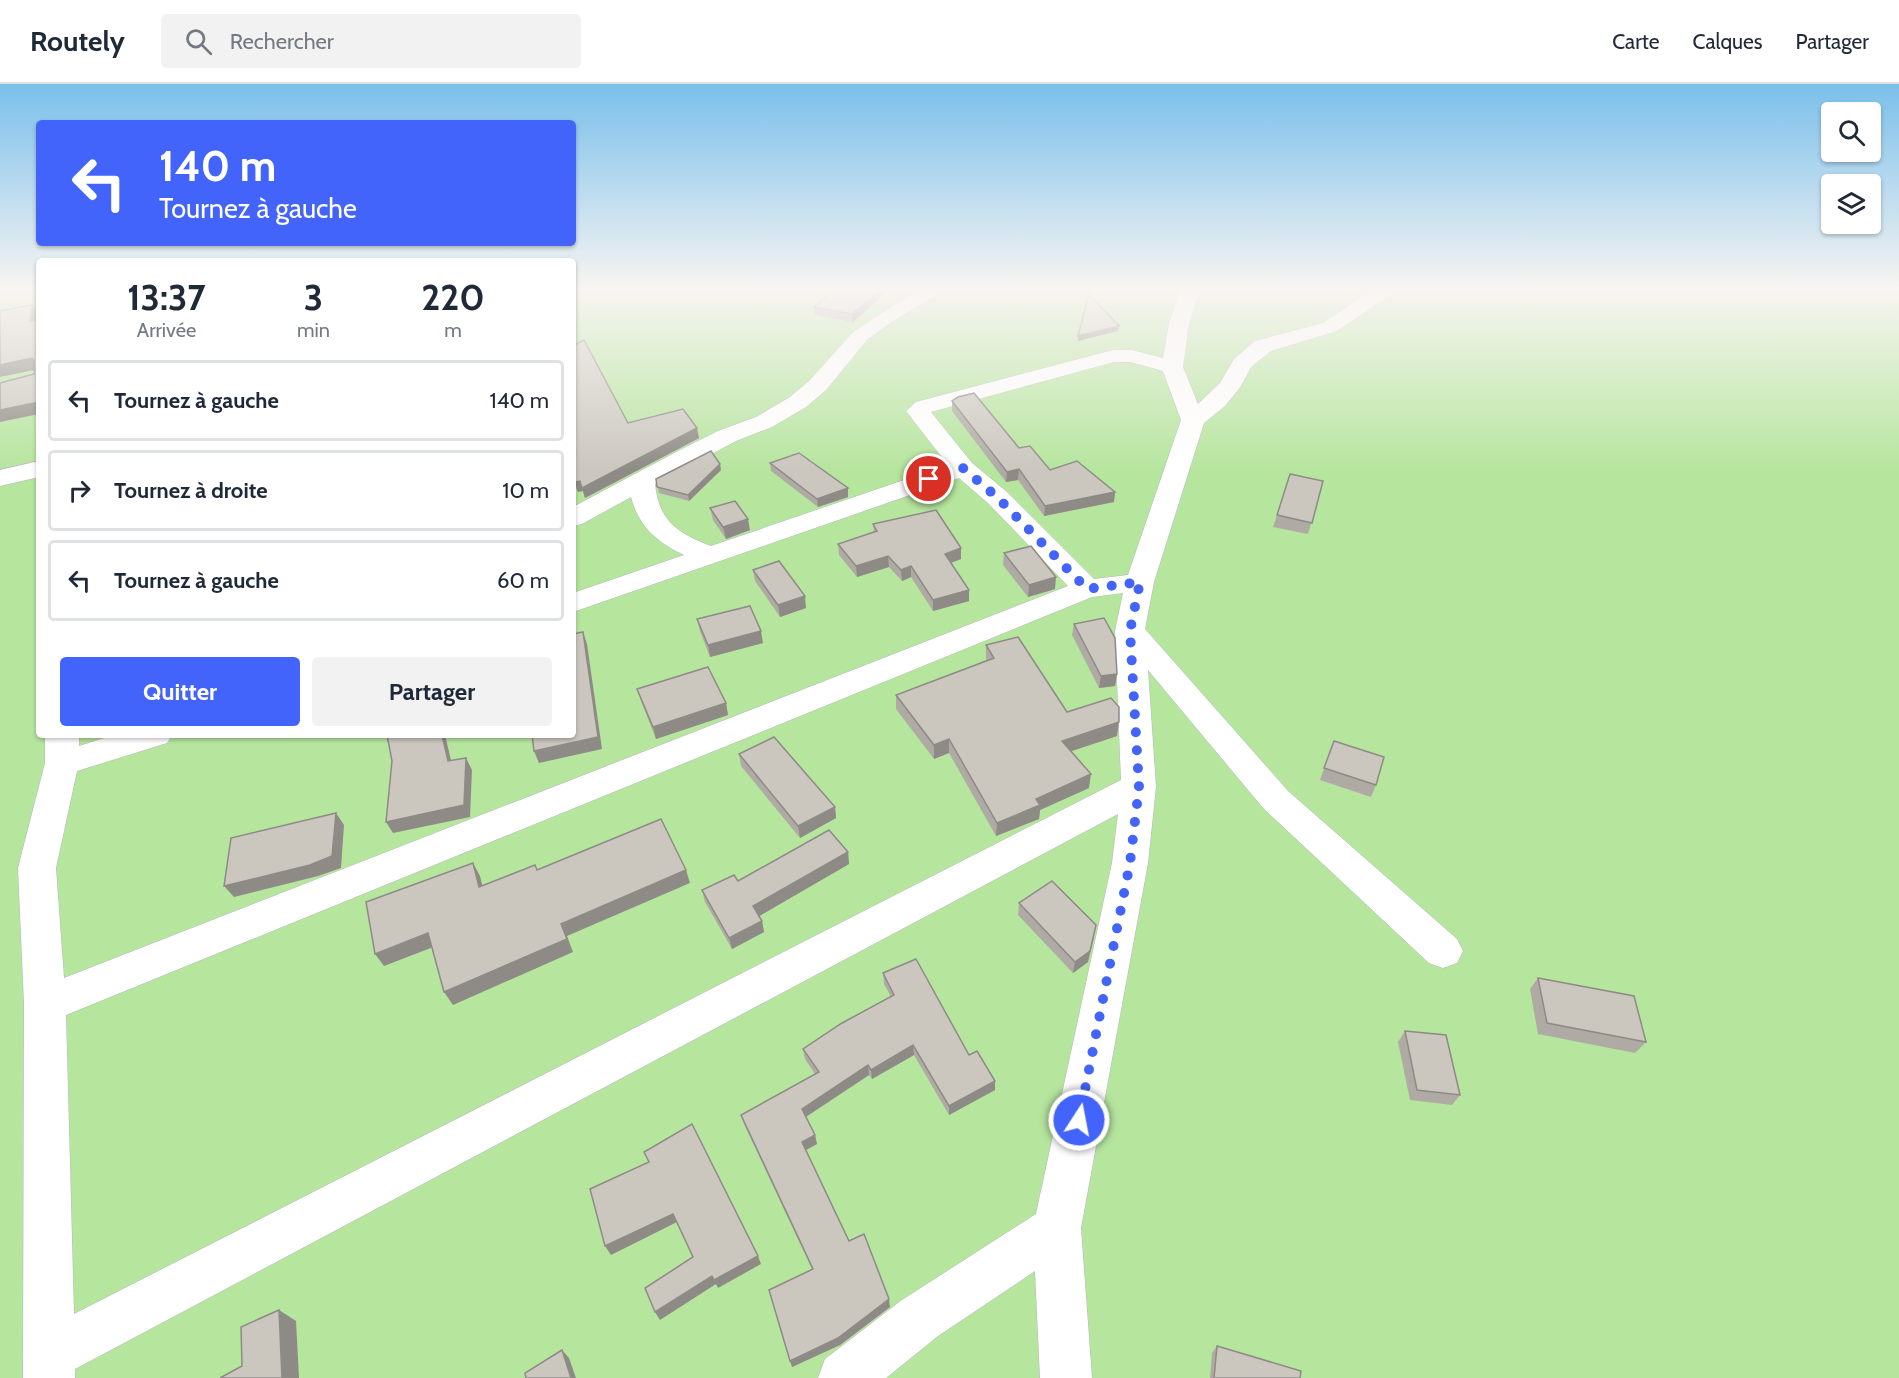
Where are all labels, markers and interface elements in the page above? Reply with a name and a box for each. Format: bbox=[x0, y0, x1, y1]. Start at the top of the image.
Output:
search box bbox=[161, 14, 581, 68]
text: Routely bbox=[30, 24, 125, 58]
icon: search bbox=[182, 25, 215, 58]
text: Rechercher bbox=[230, 28, 334, 55]
text: Carte bbox=[1612, 29, 1660, 54]
text: Calques bbox=[1693, 29, 1763, 54]
text: Partager bbox=[1796, 29, 1869, 54]
map controls bbox=[1821, 102, 1881, 234]
button: search bbox=[1821, 102, 1881, 162]
text: 140 m bbox=[159, 140, 276, 192]
icon: left bbox=[60, 144, 138, 222]
button: layers bbox=[1821, 174, 1881, 234]
text: Tournez à gauche bbox=[159, 192, 357, 225]
text: 13:37 bbox=[127, 275, 206, 319]
text: 3 bbox=[304, 275, 323, 319]
text: 220 bbox=[421, 275, 485, 319]
text: Arrivée bbox=[137, 318, 196, 342]
text: min bbox=[297, 318, 330, 342]
text: m bbox=[444, 318, 462, 342]
icon: left bbox=[63, 384, 96, 417]
text: Tournez à gauche bbox=[114, 387, 279, 414]
text: 140 m bbox=[490, 387, 549, 414]
pin bbox=[903, 453, 954, 504]
icon: arrive bbox=[912, 462, 945, 495]
icon: right bbox=[63, 474, 96, 507]
text: Tournez à droite bbox=[114, 477, 268, 504]
text: 10 m bbox=[502, 477, 549, 504]
icon: left bbox=[63, 564, 96, 597]
text: Tournez à gauche bbox=[114, 567, 279, 594]
text: 60 m bbox=[497, 567, 549, 594]
button: Quitter bbox=[60, 657, 300, 726]
button: Partager bbox=[312, 657, 552, 726]
position arrow bbox=[1047, 1088, 1111, 1152]

